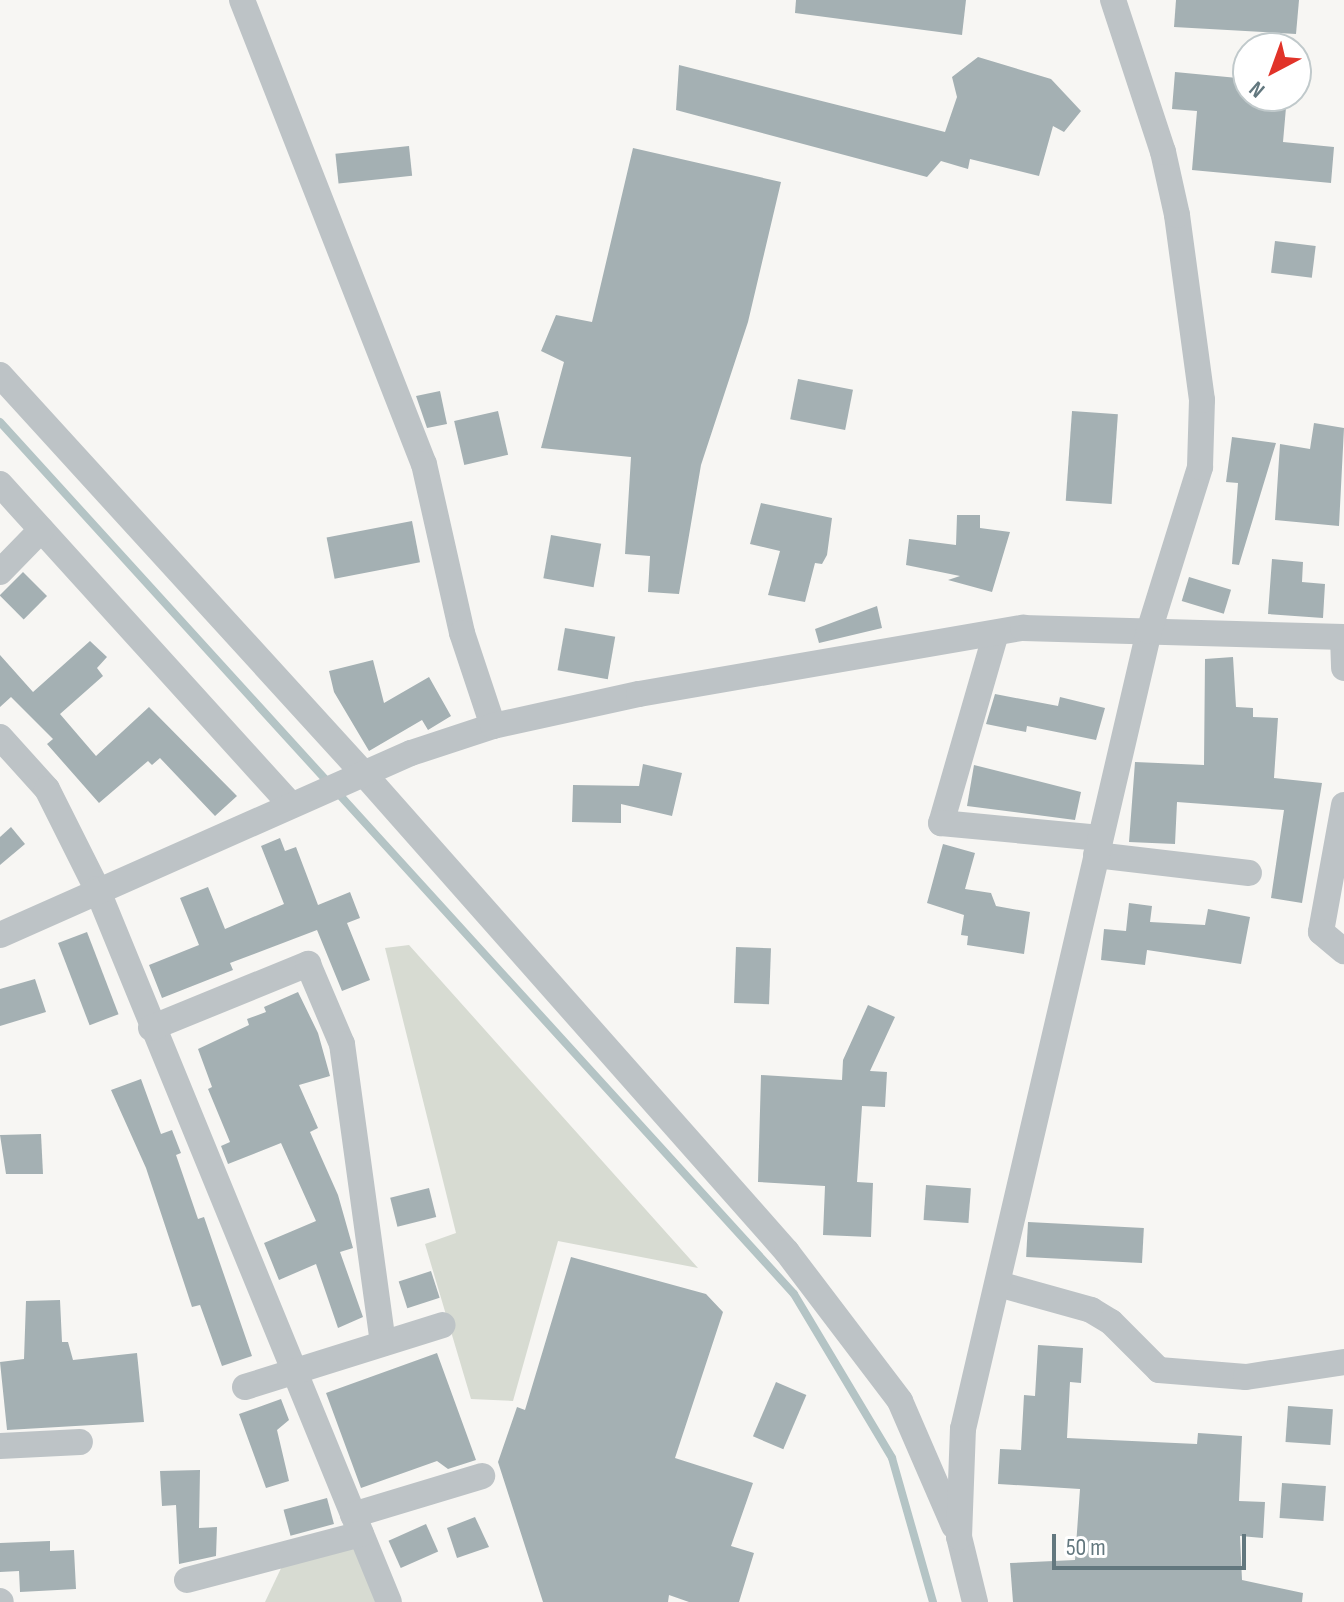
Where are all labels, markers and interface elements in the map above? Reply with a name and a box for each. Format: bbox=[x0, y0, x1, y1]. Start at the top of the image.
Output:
north arrow bbox=[1232, 32, 1312, 112]
text: N bbox=[1244, 75, 1271, 103]
scale bar bbox=[1056, 1518, 1250, 1568]
text: 50 m bbox=[1066, 1533, 1106, 1562]

